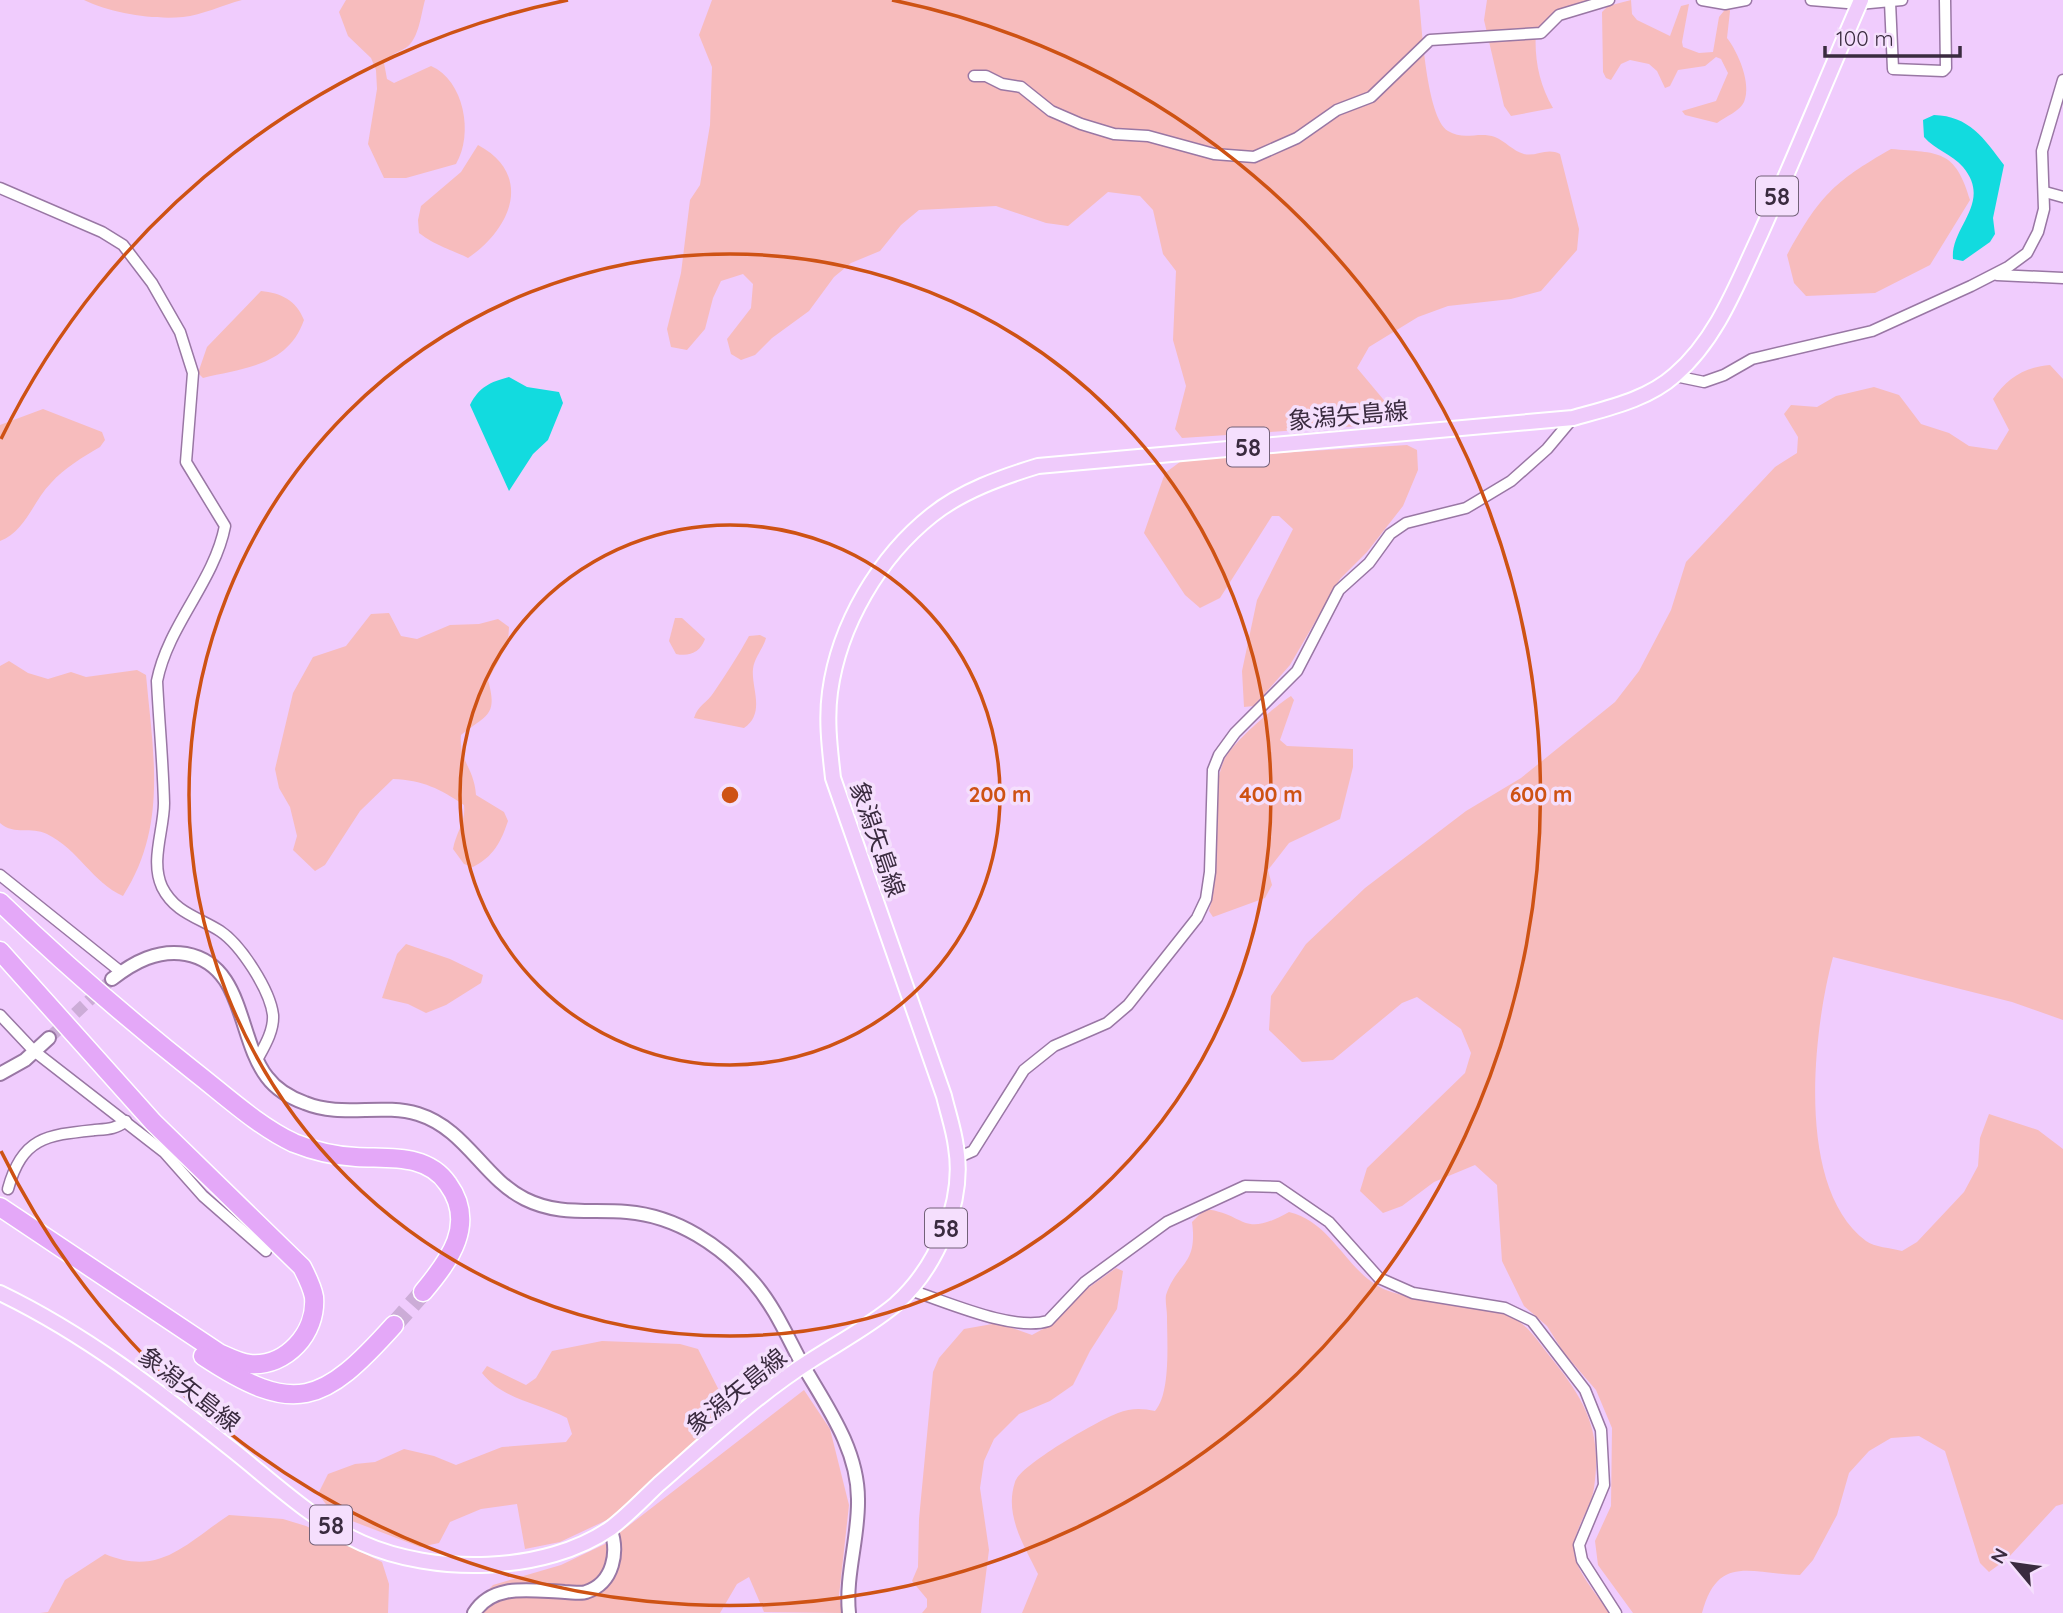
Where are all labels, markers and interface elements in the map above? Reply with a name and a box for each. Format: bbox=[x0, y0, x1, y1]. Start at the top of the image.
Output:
scale bar bbox=[1825, 14, 1960, 58]
text: 100 m bbox=[1836, 25, 1894, 51]
road number: 58 bbox=[1756, 176, 1798, 216]
street label: 象潟矢島線 bbox=[1287, 395, 1409, 435]
road number: 58 bbox=[1227, 428, 1269, 466]
street label: 象潟矢島線 bbox=[844, 777, 912, 901]
text: 200 m bbox=[969, 781, 1031, 807]
text: 400 m bbox=[1239, 781, 1303, 807]
text: 600 m bbox=[1510, 781, 1572, 807]
centre of rings bbox=[718, 783, 742, 807]
road number: 58 bbox=[925, 1208, 967, 1247]
street label: 象潟矢島線 bbox=[133, 1340, 247, 1438]
street label: 象潟矢島線 bbox=[680, 1342, 792, 1440]
road number: 58 bbox=[310, 1506, 352, 1544]
north arrow bbox=[1979, 1529, 2049, 1599]
text: N bbox=[1985, 1544, 2013, 1568]

